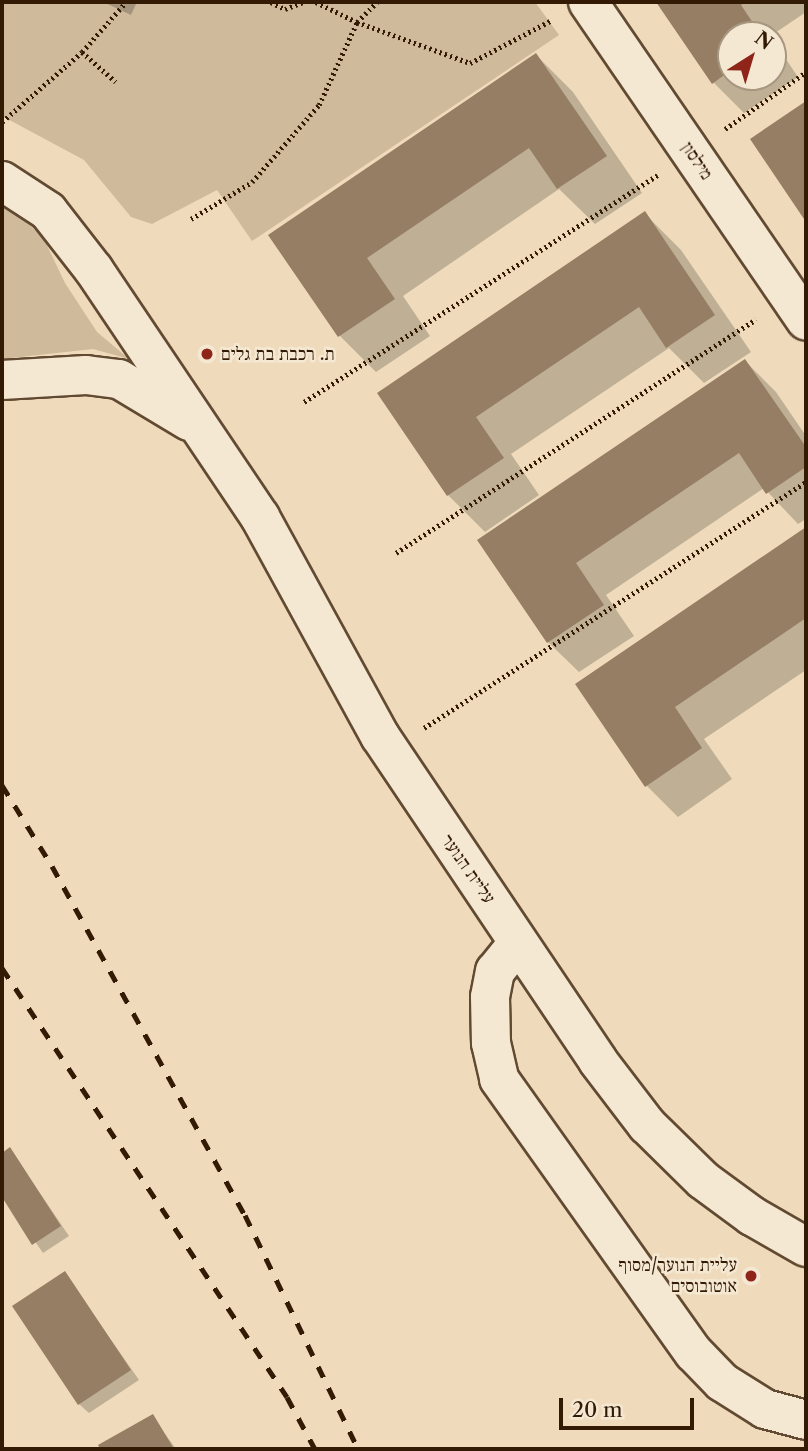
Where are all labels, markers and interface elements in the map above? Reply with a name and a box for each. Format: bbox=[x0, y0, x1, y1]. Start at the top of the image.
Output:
north arrow bbox=[717, 21, 787, 91]
text: N bbox=[750, 26, 777, 55]
street label: מילסון bbox=[677, 138, 717, 184]
place label: ת. רכבת בת גלים bbox=[221, 343, 335, 365]
marker: ת. רכבת בת גלים bbox=[199, 346, 215, 362]
street label: עליית הנוער bbox=[436, 830, 500, 908]
place label: עליית הנוער/מסוף אוטובוסים bbox=[618, 1255, 737, 1298]
marker: עליית הנוער/מסוף אוטובוסים bbox=[743, 1268, 759, 1284]
scale bar bbox=[563, 1384, 698, 1428]
text: 20 m bbox=[572, 1397, 623, 1422]

